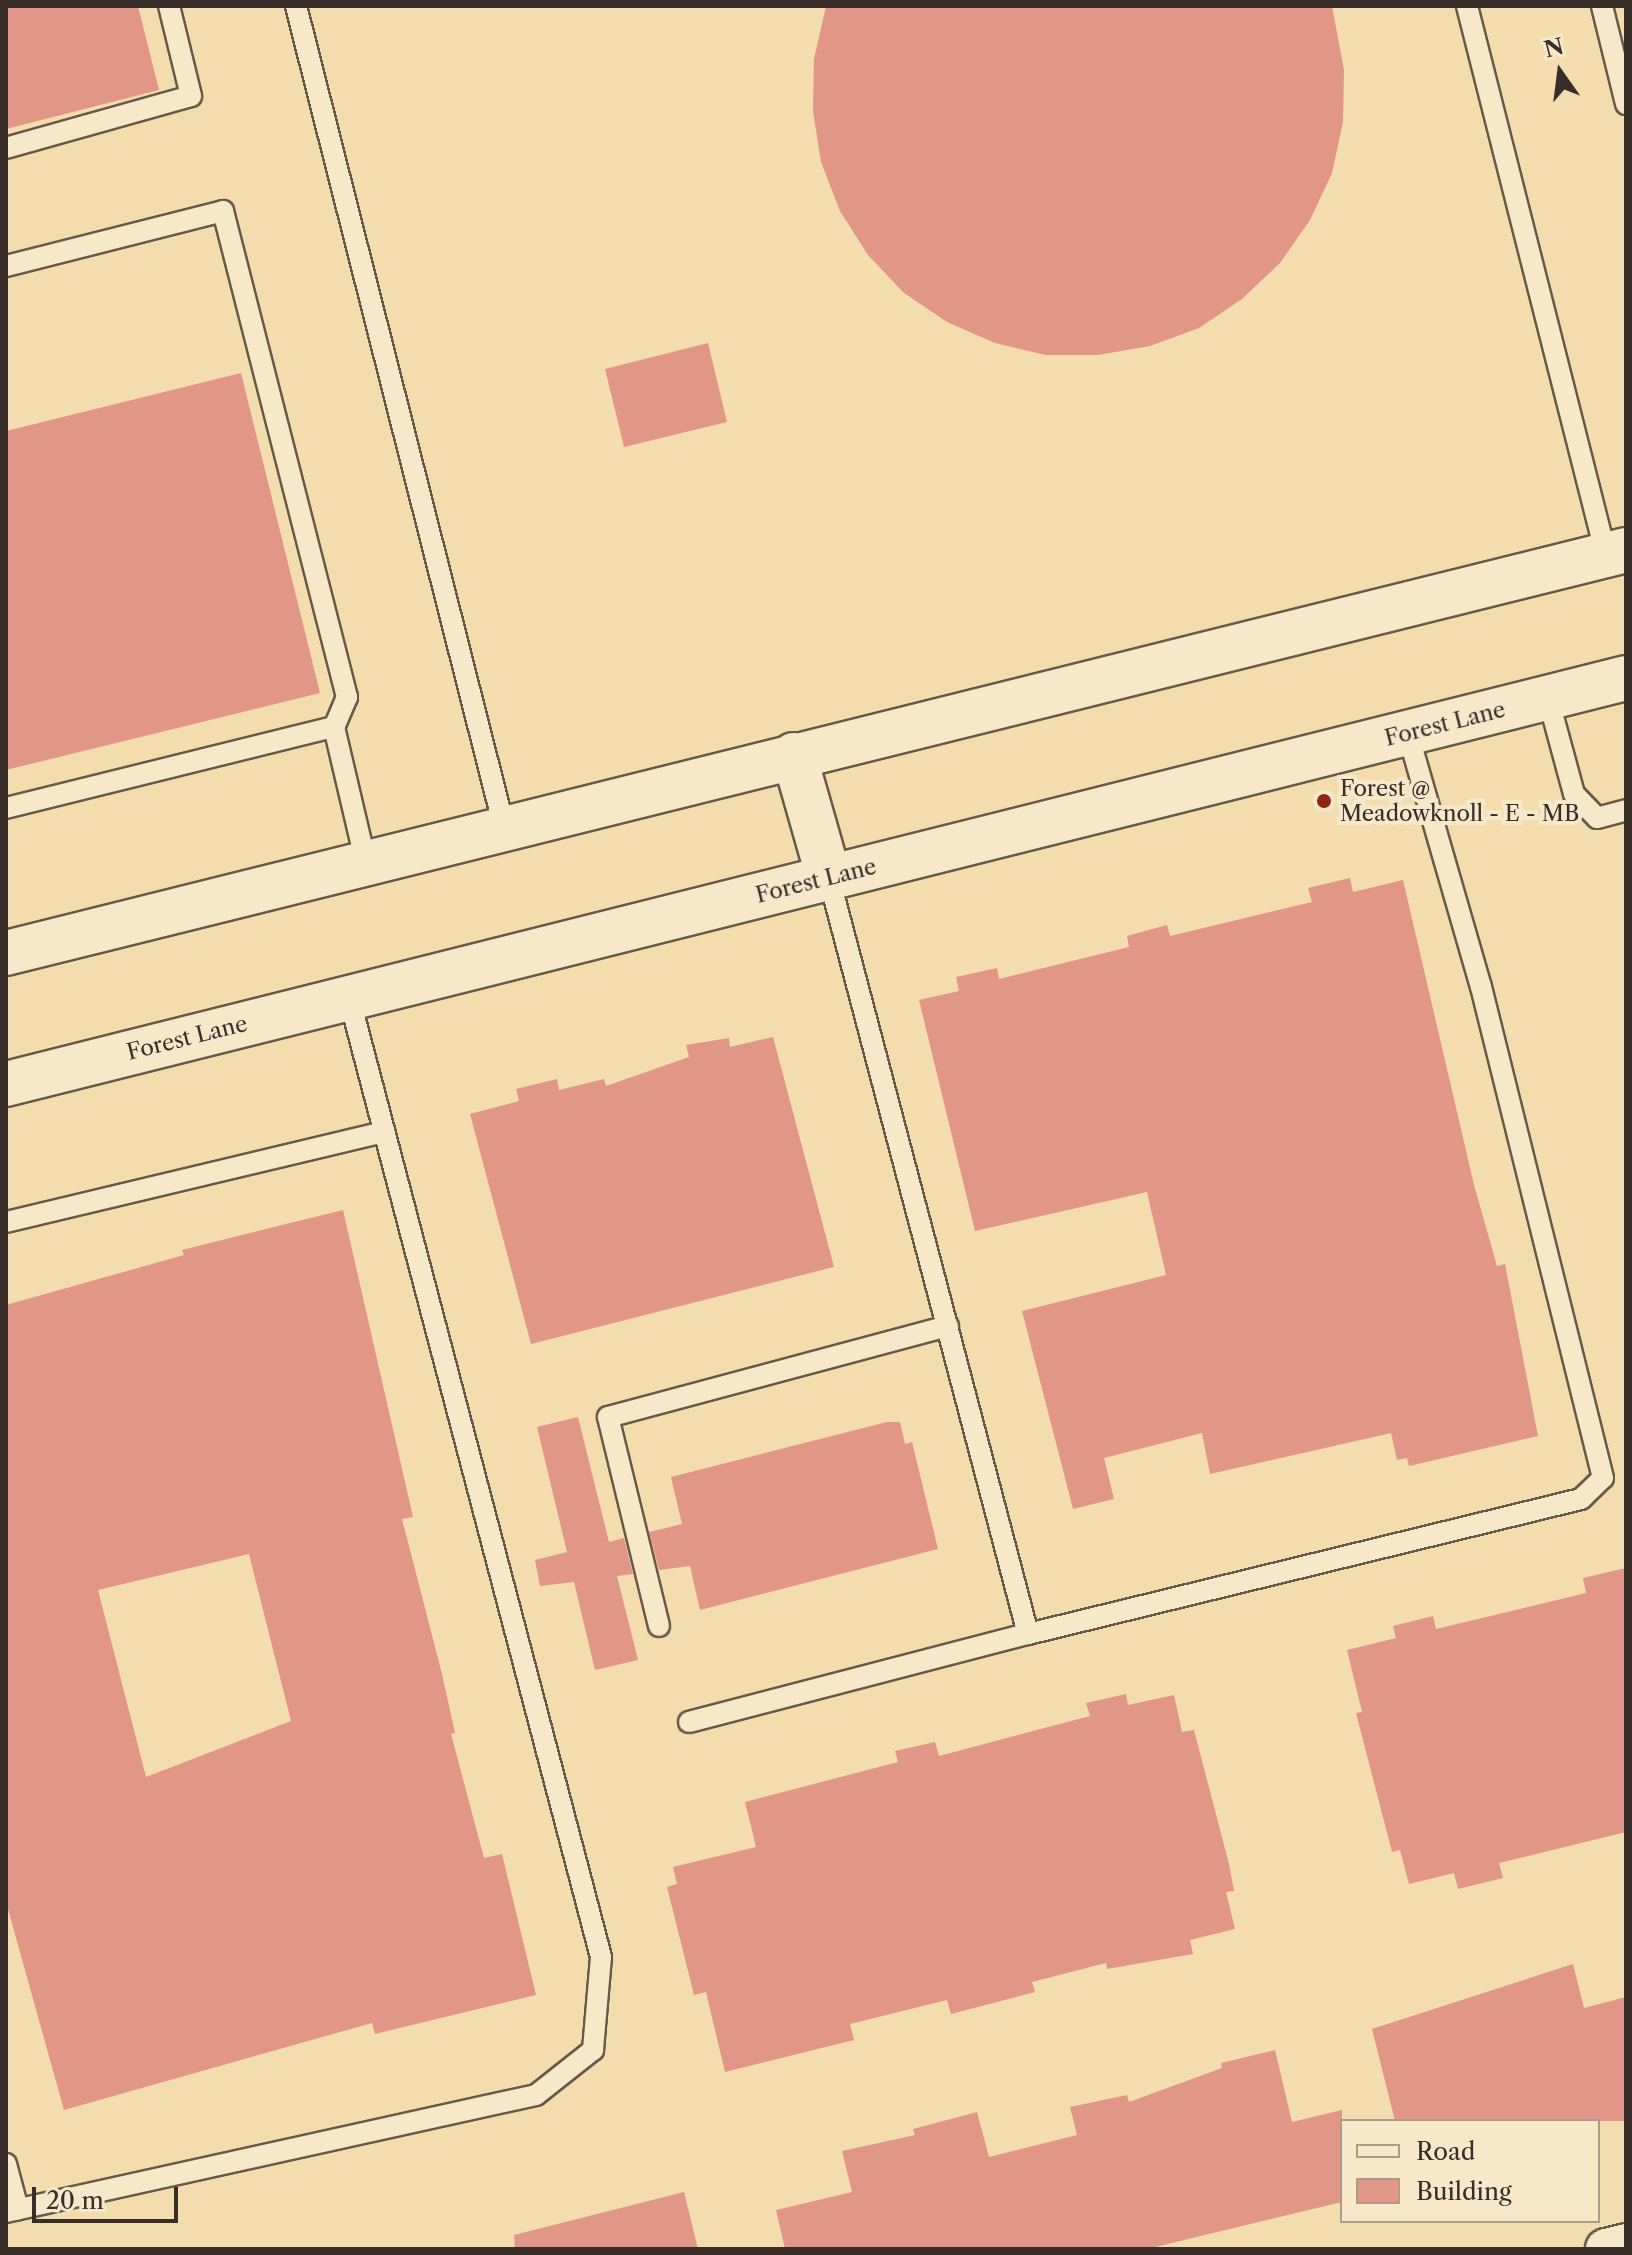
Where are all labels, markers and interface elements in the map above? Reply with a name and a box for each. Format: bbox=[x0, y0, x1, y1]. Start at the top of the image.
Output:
north arrow bbox=[1520, 32, 1600, 112]
text: N bbox=[1542, 33, 1567, 64]
street label: Forest Lane bbox=[1382, 696, 1508, 752]
place label: Forest @ Meadowknoll - E - MB bbox=[1340, 775, 1579, 826]
marker: Forest @ Meadowknoll - E - MB bbox=[1315, 792, 1333, 810]
street label: Forest Lane bbox=[753, 853, 879, 909]
street label: Forest Lane bbox=[124, 1010, 250, 1066]
legend bbox=[1340, 2119, 1600, 2223]
text: Road bbox=[1416, 2137, 1475, 2166]
scale bar bbox=[36, 2171, 182, 2221]
text: Building bbox=[1416, 2177, 1512, 2206]
text: 20 m bbox=[46, 2186, 104, 2215]

